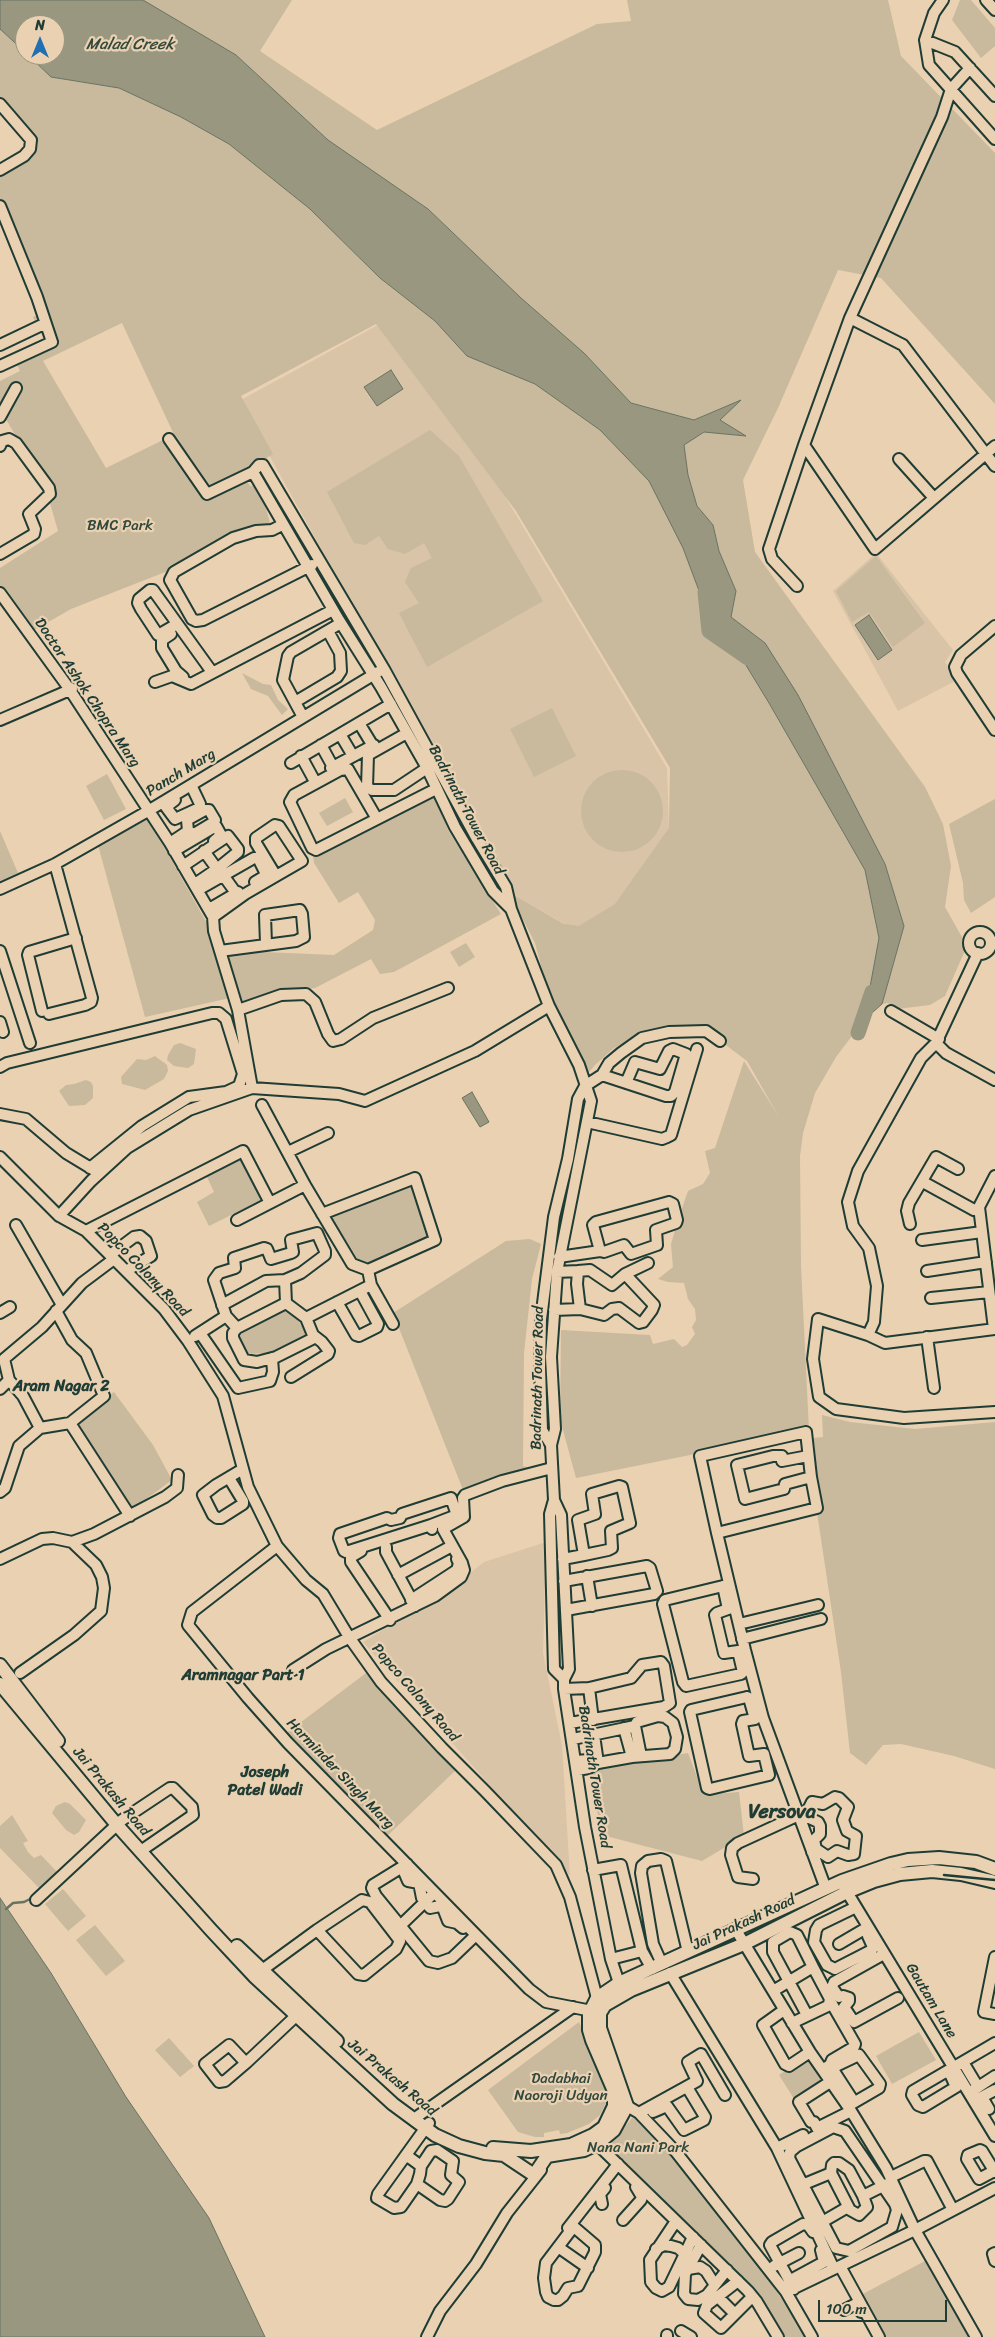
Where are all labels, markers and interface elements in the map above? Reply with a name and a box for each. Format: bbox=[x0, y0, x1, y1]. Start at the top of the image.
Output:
text: N bbox=[35, 13, 45, 38]
north arrow bbox=[15, 15, 65, 65]
water label: Malad Creek bbox=[86, 35, 174, 55]
park label: BMC Park bbox=[87, 517, 153, 535]
street label: Doctor Ashok Chopra Marg bbox=[30, 615, 144, 771]
street label: Badrinath Tower Road bbox=[424, 742, 508, 878]
street label: Panch Marg bbox=[143, 745, 219, 801]
street label: Popco Colony Road bbox=[93, 1219, 193, 1321]
street label: Badrinath Tower Road bbox=[528, 1306, 548, 1450]
district label: Aram Nagar 2 bbox=[13, 1377, 109, 1397]
street label: Popco Colony Road bbox=[367, 1640, 463, 1746]
district label: Aramnagar Part 1 bbox=[181, 1666, 305, 1686]
street label: Badrinath Tower Road bbox=[574, 1704, 614, 1850]
street label: Harminder Singh Marg bbox=[282, 1715, 398, 1833]
street label: Jai Prakash Road bbox=[68, 1744, 154, 1840]
district label: Joseph Patel Wadi bbox=[228, 1763, 302, 1801]
district label: Versova bbox=[748, 1801, 816, 1825]
street label: Jai Prakash Road bbox=[690, 1891, 798, 1955]
street label: Gautam Lane bbox=[901, 1960, 961, 2042]
street label: Jai Prakash Road bbox=[344, 2035, 440, 2121]
park label: Dadabhai Naoroji Udyan bbox=[514, 2070, 608, 2105]
park label: Nana Nani Park bbox=[587, 2139, 689, 2157]
scale bar bbox=[820, 2290, 949, 2322]
text: 100 m bbox=[826, 2296, 867, 2322]

